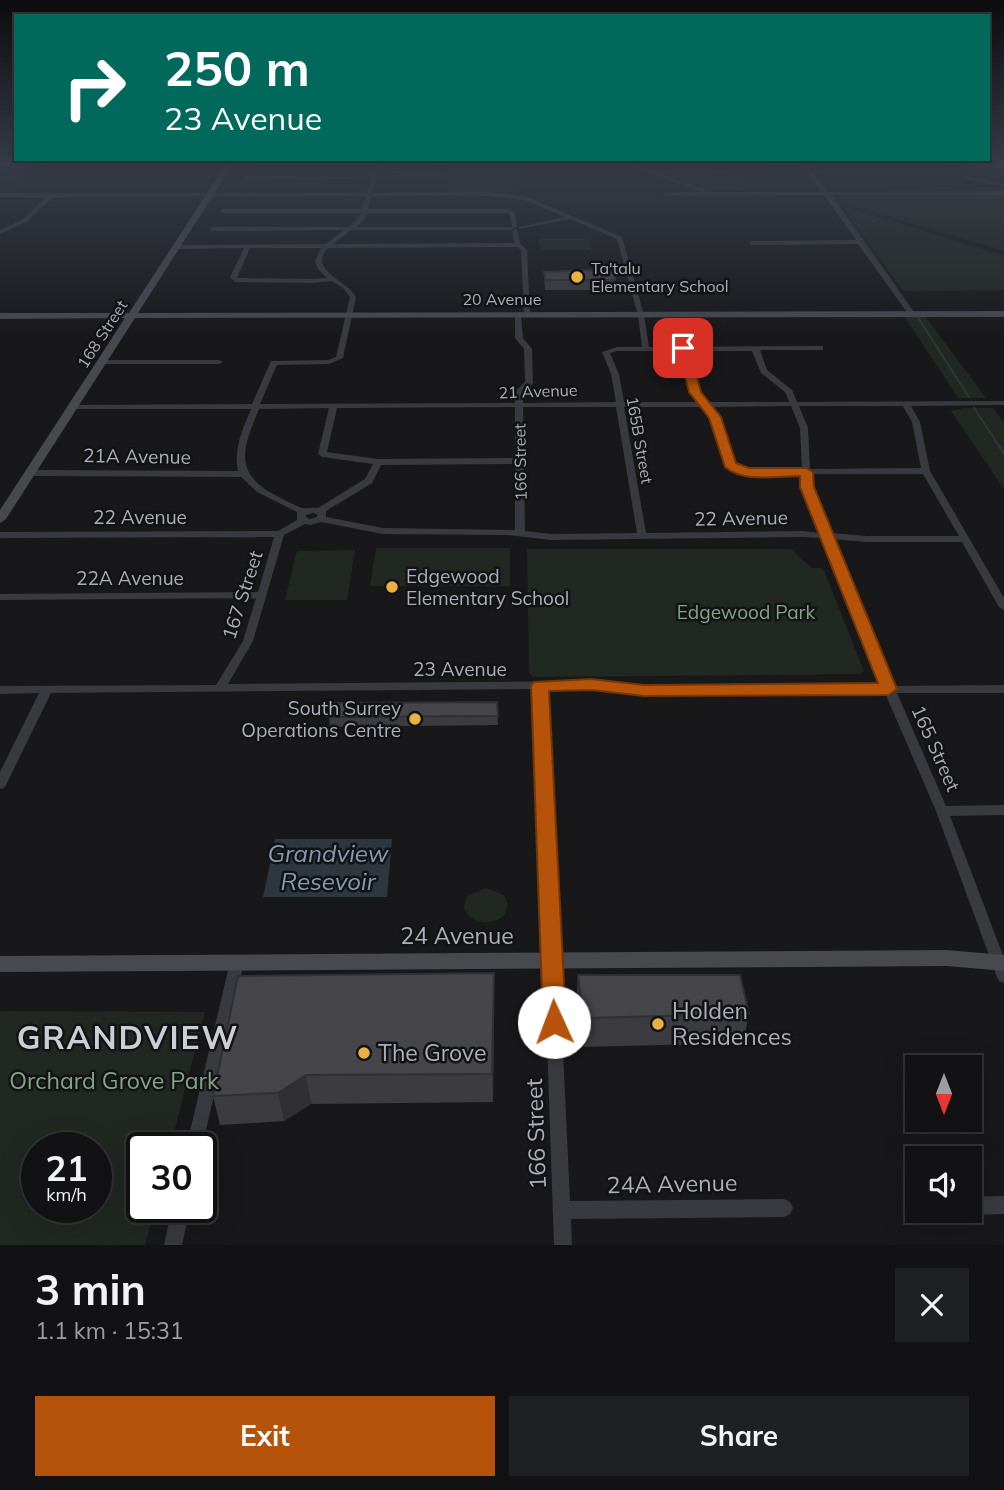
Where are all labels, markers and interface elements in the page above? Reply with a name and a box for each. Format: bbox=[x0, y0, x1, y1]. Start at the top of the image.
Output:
text: 250 m bbox=[164, 37, 310, 98]
icon: right bbox=[49, 42, 140, 133]
text: 23 Avenue bbox=[164, 98, 322, 138]
place label: Ta'talu Elementary School bbox=[591, 258, 729, 296]
marker: Ta'talu Elementary School bbox=[569, 269, 585, 285]
street label: 20 Avenue bbox=[462, 289, 542, 309]
street label: 168 Street bbox=[73, 296, 132, 372]
pin bbox=[653, 318, 713, 378]
icon: arrive bbox=[664, 329, 702, 367]
street label: 21 Avenue bbox=[498, 380, 578, 402]
street label: 165B Street bbox=[623, 395, 658, 486]
street label: 166 Street bbox=[509, 423, 531, 501]
street label: 21A Avenue bbox=[83, 443, 191, 469]
street label: 22 Avenue bbox=[93, 505, 187, 529]
street label: 22 Avenue bbox=[694, 505, 788, 531]
street label: 167 Street bbox=[216, 547, 268, 642]
place label: Edgewood Elementary School bbox=[406, 564, 569, 610]
street label: 22A Avenue bbox=[76, 566, 184, 590]
marker: Edgewood Elementary School bbox=[384, 579, 400, 595]
park label: Edgewood Park bbox=[677, 600, 816, 624]
street label: 23 Avenue bbox=[413, 657, 507, 681]
place label: South Surrey Operations Centre bbox=[241, 696, 401, 742]
street label: 165 Street bbox=[906, 701, 966, 795]
marker: South Surrey Operations Centre bbox=[407, 711, 423, 727]
water label: Grandview Resevoir bbox=[267, 838, 390, 896]
street label: 24 Avenue bbox=[400, 921, 514, 950]
position arrow bbox=[517, 985, 591, 1059]
place label: Holden Residences bbox=[672, 996, 792, 1051]
marker: Holden Residences bbox=[650, 1016, 666, 1032]
district label: GRANDVIEW bbox=[17, 1017, 239, 1057]
place label: The Grove bbox=[378, 1038, 486, 1067]
marker: The Grove bbox=[356, 1045, 372, 1061]
north arrow bbox=[905, 1055, 982, 1132]
map controls bbox=[905, 1055, 982, 1223]
park label: Orchard Grove Park bbox=[9, 1066, 220, 1095]
street label: 166 Street bbox=[519, 1078, 552, 1190]
speed limit sign: 30 bbox=[126, 1132, 217, 1223]
text: 21 bbox=[45, 1146, 88, 1190]
button: sound bbox=[905, 1146, 982, 1223]
street label: 24A Avenue bbox=[606, 1168, 738, 1199]
text: km/h bbox=[46, 1183, 87, 1206]
text: 3 min bbox=[35, 1263, 146, 1316]
button: close bbox=[895, 1268, 969, 1342]
text: 1.1 km · 15:31 bbox=[35, 1316, 184, 1345]
button: Exit bbox=[35, 1396, 495, 1476]
button: Share bbox=[509, 1396, 969, 1476]

